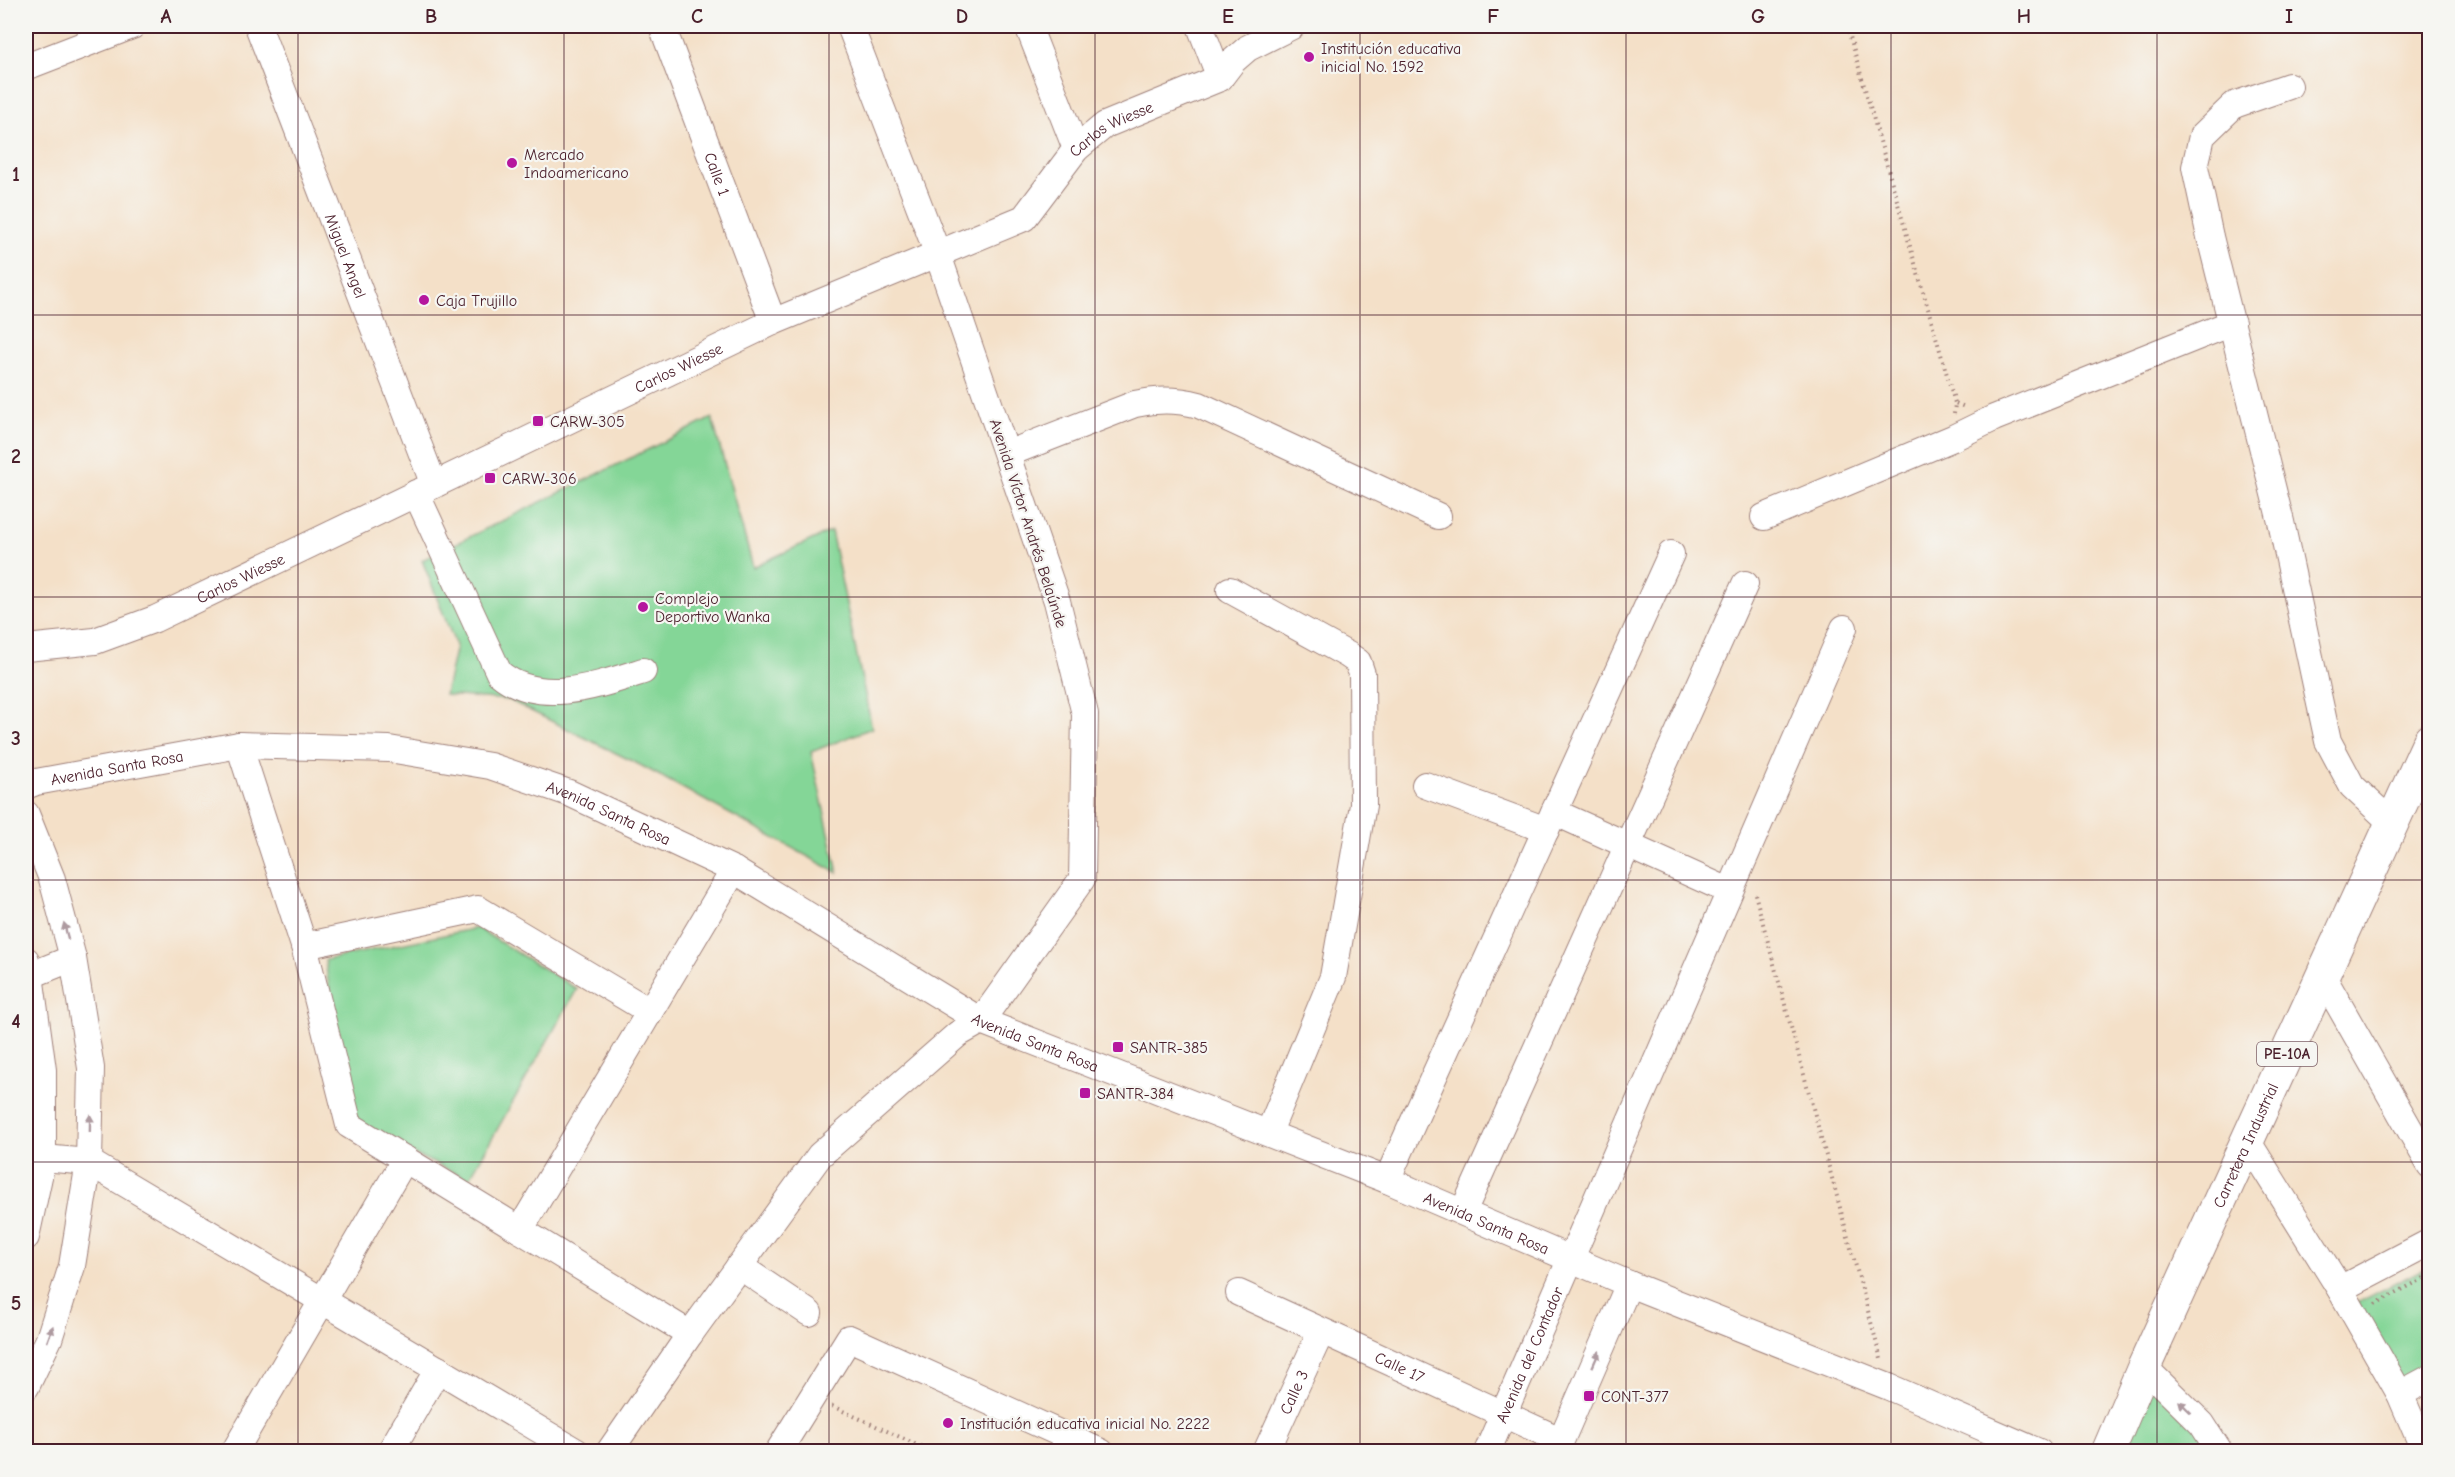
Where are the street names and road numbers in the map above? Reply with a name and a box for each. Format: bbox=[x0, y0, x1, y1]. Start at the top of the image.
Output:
street label: Carlos Wiesse bbox=[1066, 98, 1156, 160]
street label: Calle 1 bbox=[700, 150, 733, 198]
street label: Miguel Angel bbox=[321, 211, 369, 301]
street label: Carlos Wiesse bbox=[632, 340, 726, 397]
street label: Avenida Víctor Andrés Belaúnde bbox=[986, 417, 1070, 630]
street label: Carlos Wiesse bbox=[194, 550, 288, 608]
street label: Avenida Santa Rosa bbox=[49, 747, 185, 789]
street label: Avenida Santa Rosa bbox=[544, 778, 673, 849]
street label: Avenida Santa Rosa bbox=[968, 1009, 1101, 1076]
road number: PE-10A bbox=[2257, 1042, 2317, 1066]
street label: Carretera Industrial bbox=[2210, 1080, 2282, 1211]
street label: Avenida Santa Rosa bbox=[1421, 1189, 1552, 1259]
street label: Avenida del Contador bbox=[1493, 1284, 1568, 1426]
street label: Calle 17 bbox=[1372, 1349, 1427, 1387]
street label: Calle 3 bbox=[1277, 1367, 1312, 1417]

